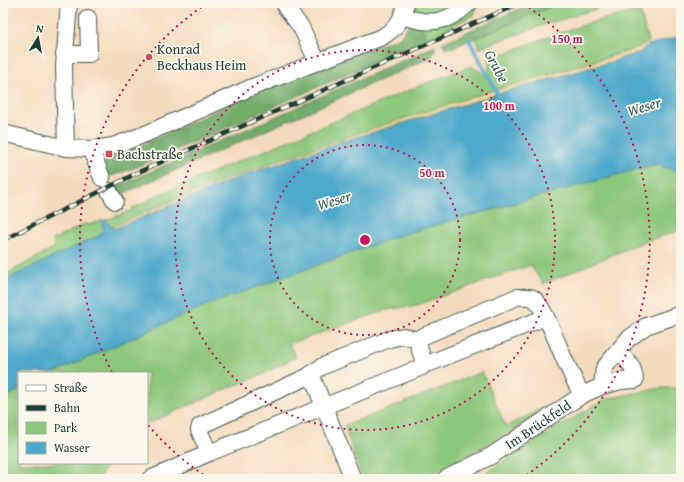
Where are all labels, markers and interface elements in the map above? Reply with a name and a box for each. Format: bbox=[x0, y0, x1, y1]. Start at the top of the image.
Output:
north arrow bbox=[18, 18, 58, 58]
text: N bbox=[35, 20, 46, 37]
text: 150 m bbox=[551, 30, 584, 47]
place label: Konrad Beckhaus Heim bbox=[157, 39, 247, 75]
water label: Grube bbox=[480, 46, 514, 86]
marker: Konrad Beckhaus Heim bbox=[144, 52, 154, 62]
water label: Weser bbox=[625, 91, 664, 121]
text: 100 m bbox=[483, 97, 516, 114]
place label: Bachstraße bbox=[117, 144, 183, 164]
marker: Bachstraße bbox=[104, 149, 114, 159]
text: 50 m bbox=[419, 164, 445, 181]
water label: Weser bbox=[315, 185, 354, 215]
centre of rings bbox=[358, 233, 372, 247]
legend bbox=[18, 372, 148, 464]
text: Straße bbox=[54, 379, 88, 396]
street label: Im Brückfeld bbox=[501, 395, 575, 454]
text: Bahn bbox=[54, 399, 80, 416]
text: Park bbox=[54, 419, 78, 436]
text: Wasser bbox=[54, 439, 90, 456]

